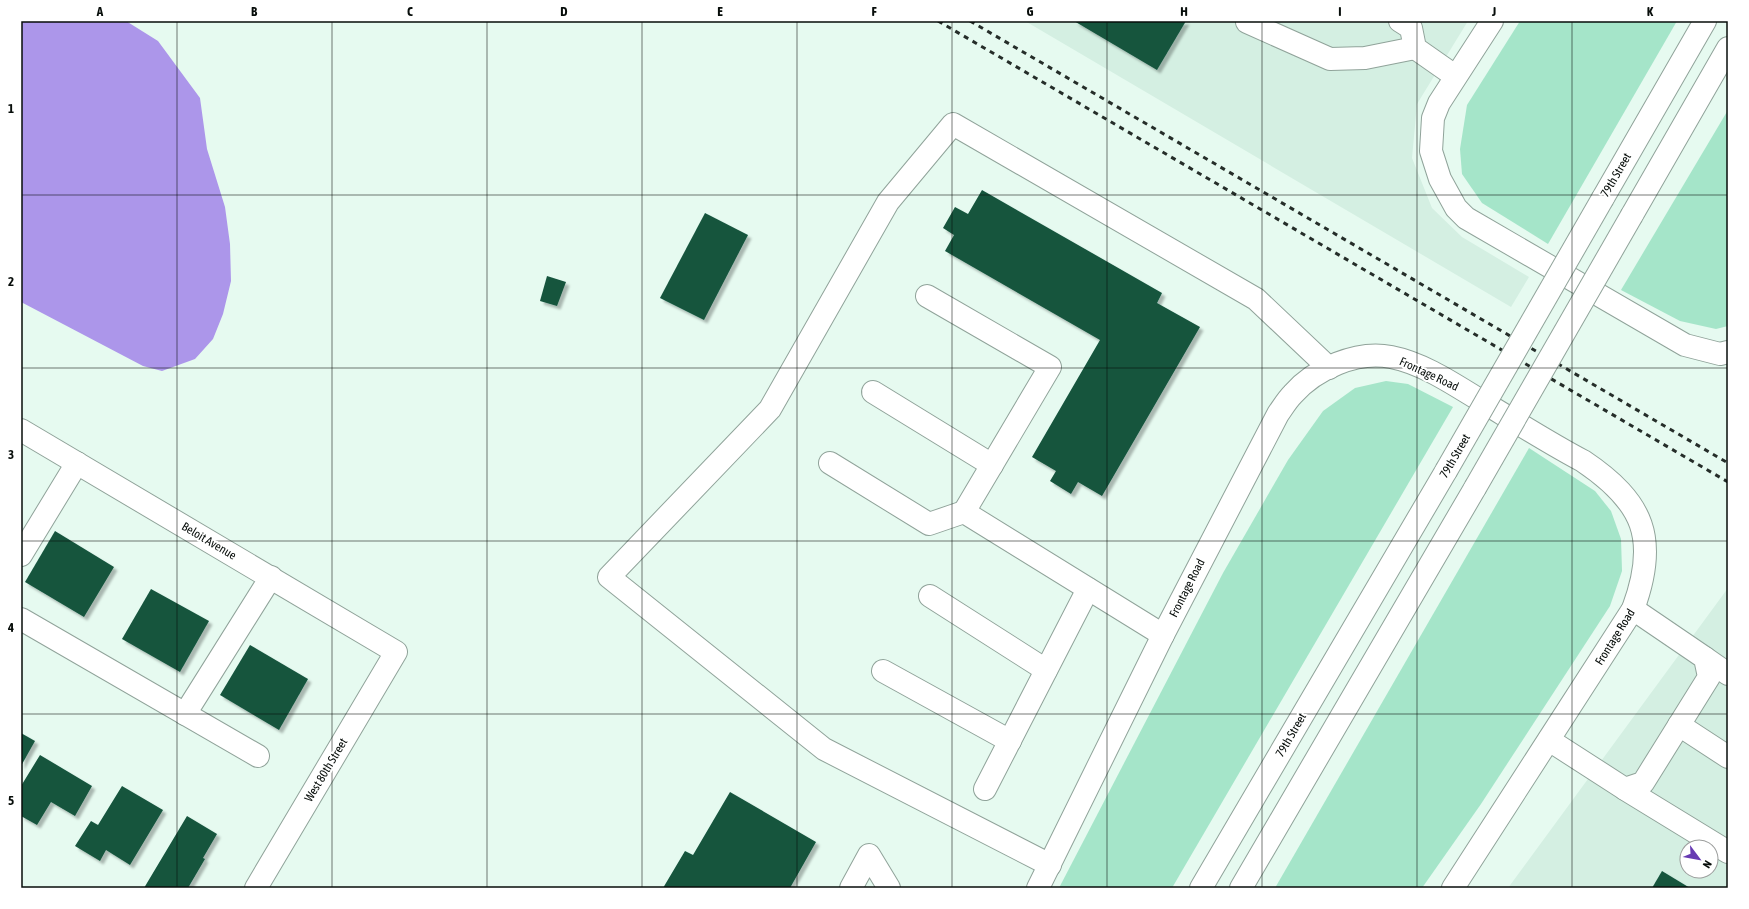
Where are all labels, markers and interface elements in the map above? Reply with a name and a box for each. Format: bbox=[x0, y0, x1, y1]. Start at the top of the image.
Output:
text: A bbox=[96, 4, 104, 19]
text: B bbox=[251, 4, 258, 19]
text: C bbox=[407, 4, 413, 19]
text: D bbox=[560, 4, 568, 19]
text: E bbox=[717, 4, 723, 19]
text: F bbox=[871, 4, 877, 19]
text: G bbox=[1027, 4, 1034, 19]
text: H bbox=[1180, 4, 1188, 19]
text: I bbox=[1338, 4, 1342, 19]
text: J bbox=[1491, 4, 1496, 19]
text: K bbox=[1647, 4, 1654, 19]
text: 1 bbox=[8, 101, 14, 116]
street label: 79th Street bbox=[1598, 150, 1634, 200]
text: 2 bbox=[8, 274, 14, 289]
street label: Frontage Road bbox=[1397, 354, 1461, 394]
street label: 79th Street bbox=[1437, 431, 1473, 481]
text: 3 bbox=[8, 447, 14, 462]
street label: Beloit Avenue bbox=[179, 519, 239, 563]
street label: Frontage Road bbox=[1166, 557, 1208, 619]
street label: Frontage Road bbox=[1592, 606, 1638, 668]
text: 4 bbox=[7, 620, 14, 635]
street label: 79th Street bbox=[1273, 710, 1309, 760]
street label: West 80th Street bbox=[302, 735, 351, 804]
text: 5 bbox=[8, 793, 14, 808]
north arrow bbox=[1679, 839, 1719, 879]
text: N bbox=[1701, 858, 1714, 870]

